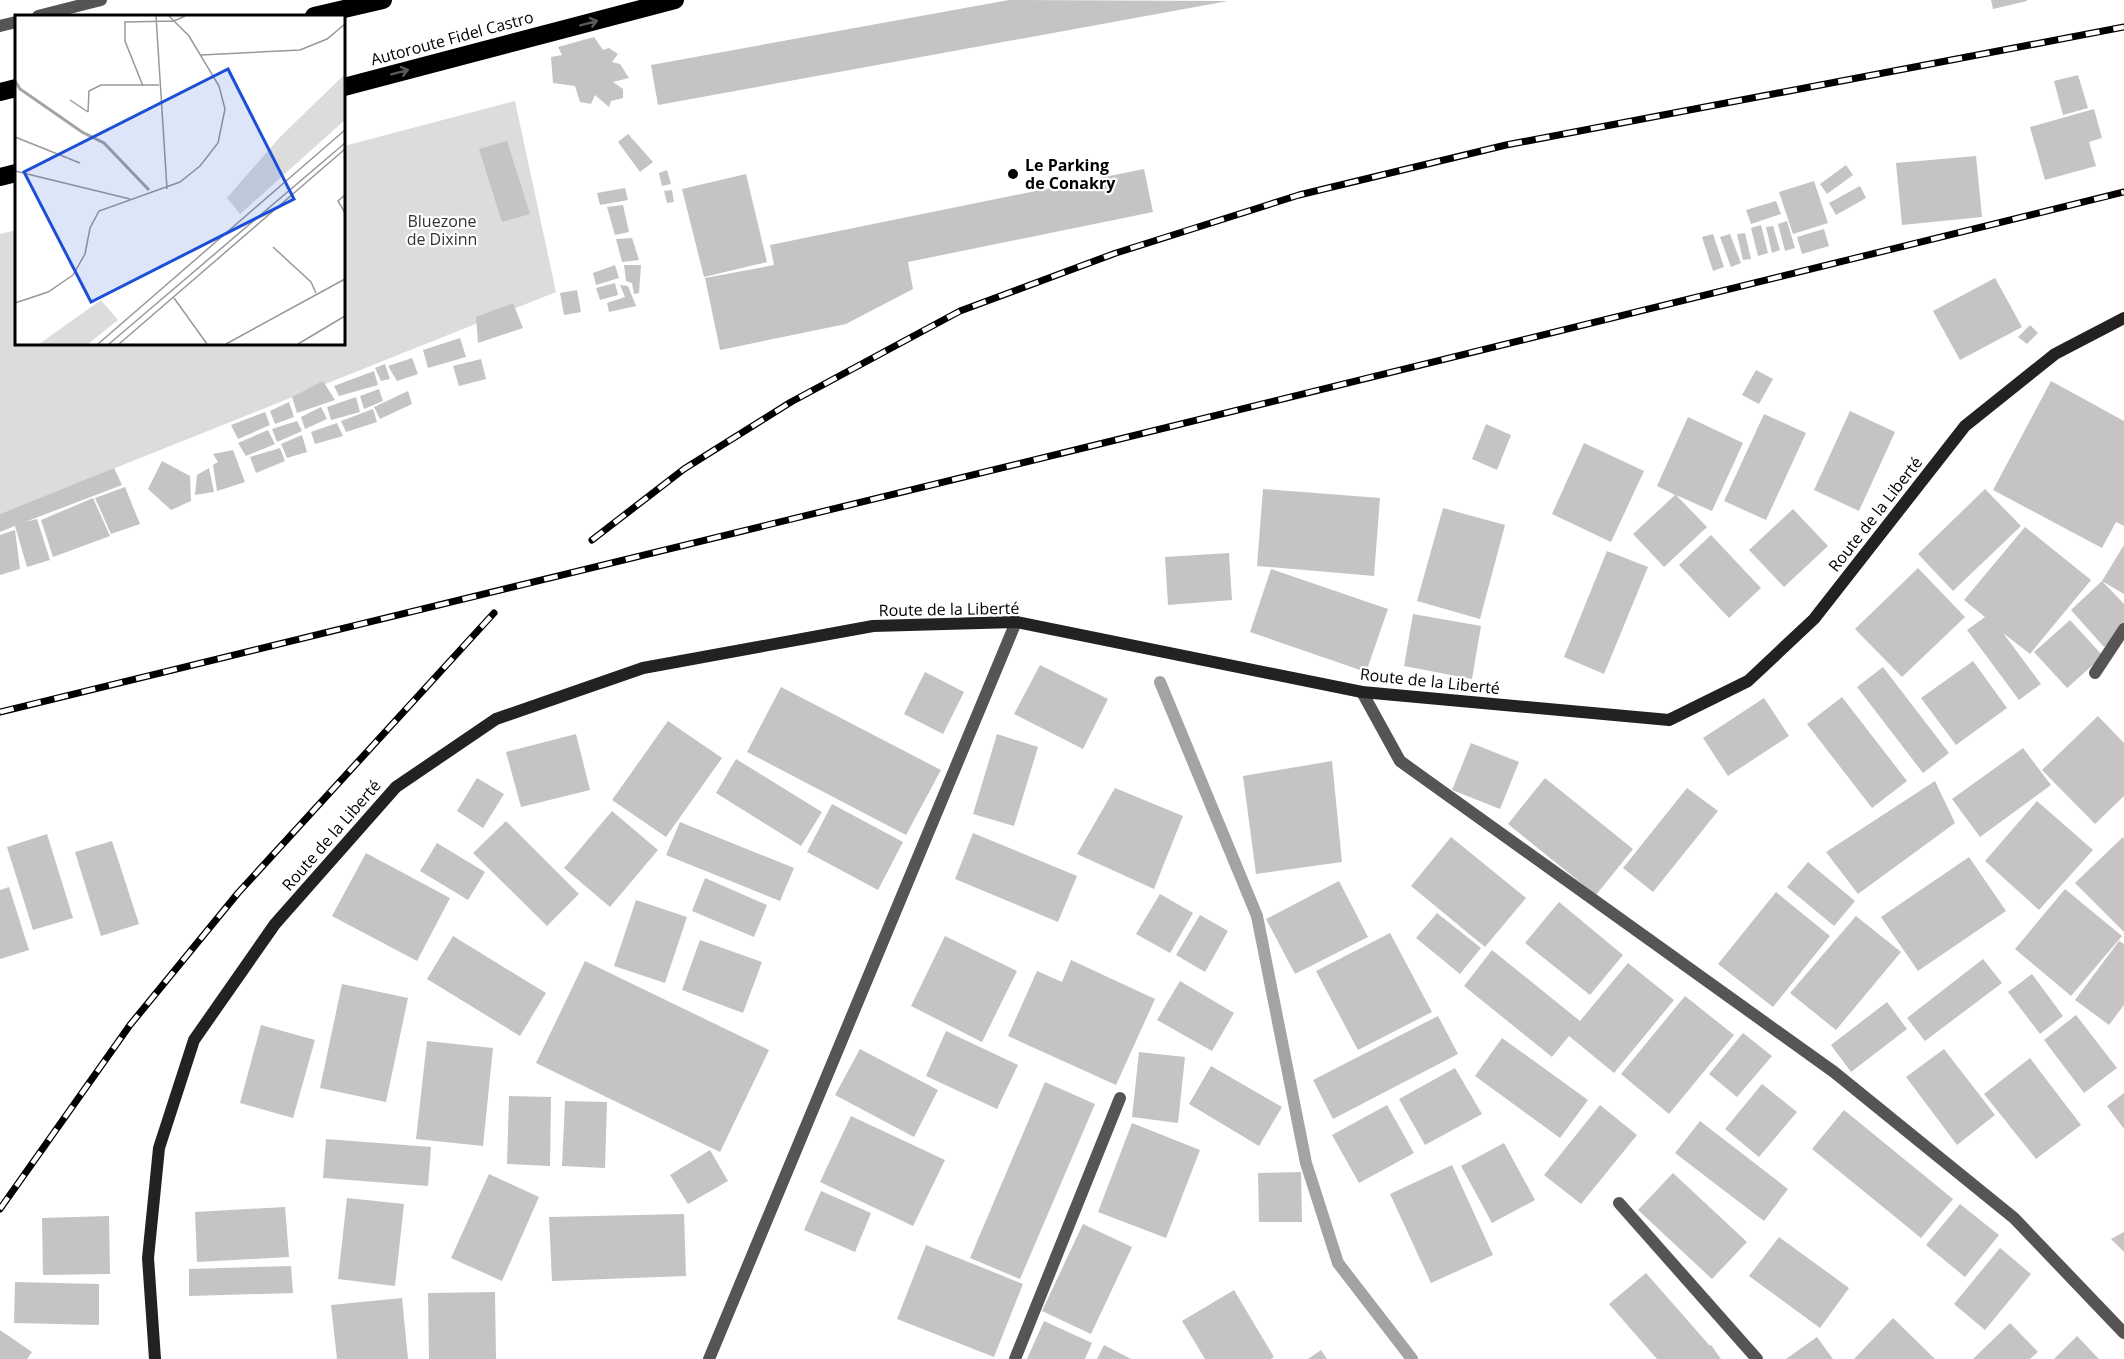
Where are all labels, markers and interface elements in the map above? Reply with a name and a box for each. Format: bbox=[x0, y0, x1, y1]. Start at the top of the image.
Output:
street label: Autoroute Fidel Castro bbox=[368, 6, 536, 70]
inset map bbox=[15, 15, 345, 345]
one-way arrow bbox=[579, 16, 598, 28]
one-way arrow bbox=[390, 66, 409, 77]
place label: Le Parking de Conakry bbox=[1025, 154, 1116, 194]
marker: Le Parking de Conakry bbox=[1006, 167, 1020, 181]
park label: Bluezone de Dixinn bbox=[407, 210, 477, 250]
street label: Route de la Liberté bbox=[1823, 452, 1927, 576]
street label: Route de la Liberté bbox=[879, 597, 1019, 621]
street label: Route de la Liberté bbox=[1359, 663, 1501, 699]
street label: Route de la Liberté bbox=[277, 775, 385, 895]

